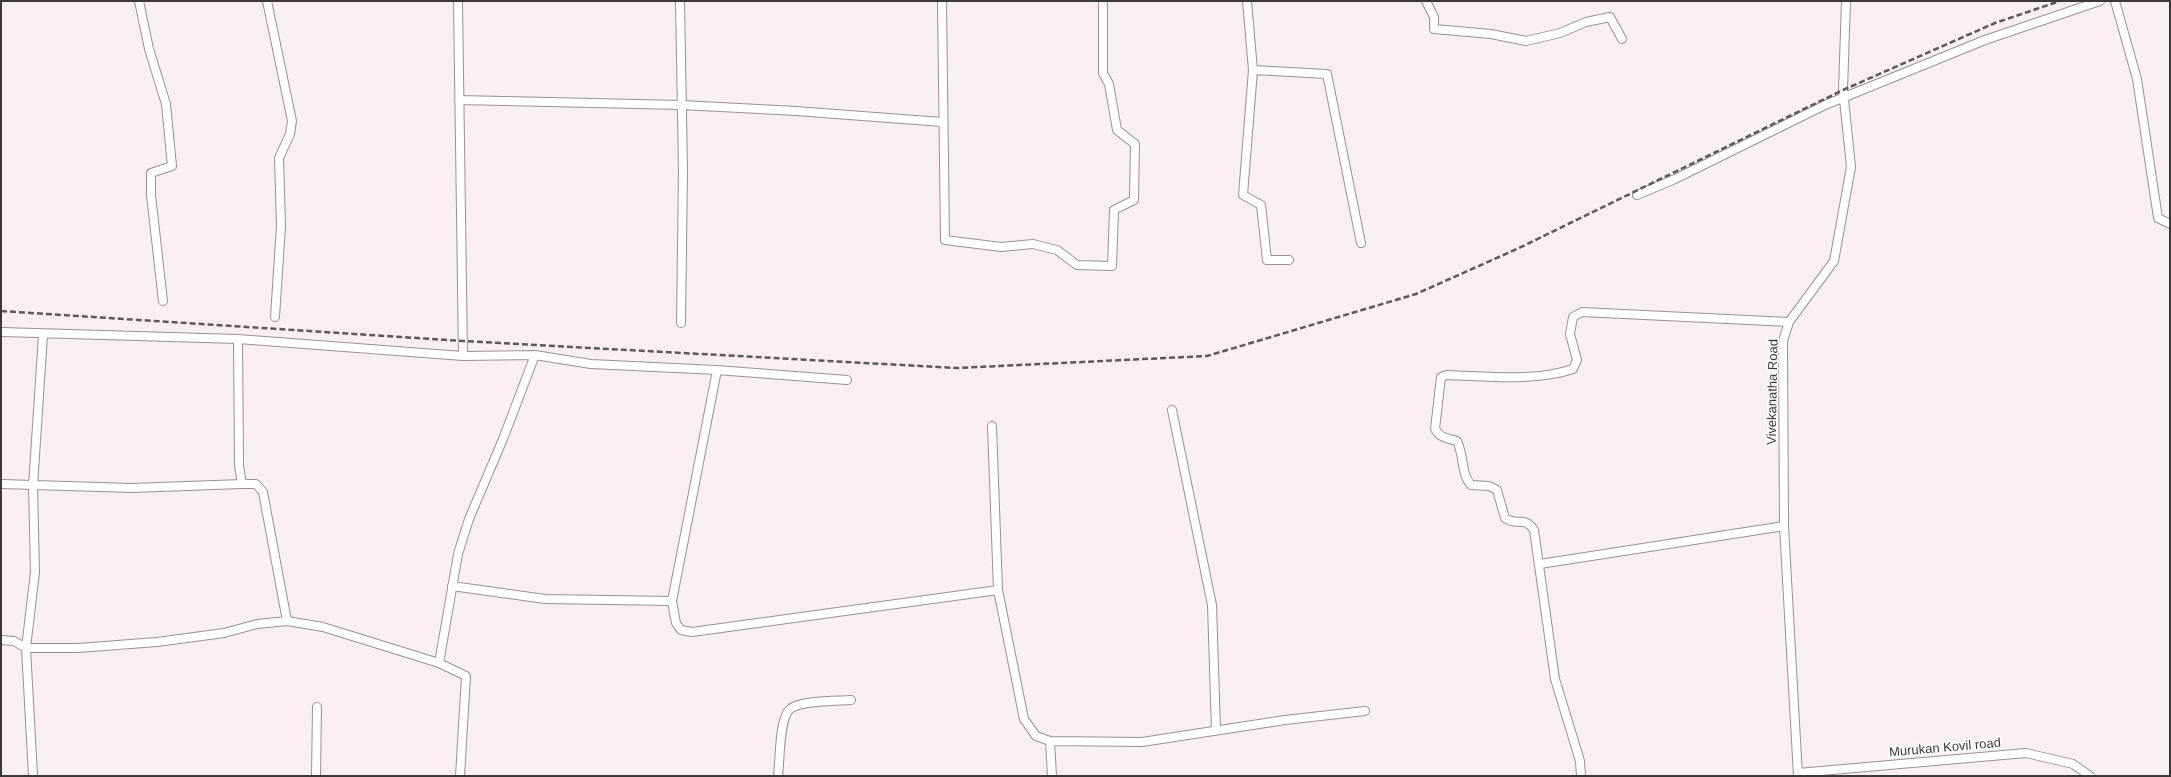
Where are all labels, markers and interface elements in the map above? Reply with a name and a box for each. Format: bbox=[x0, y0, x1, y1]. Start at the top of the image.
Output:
street label: Vivekanatha Road bbox=[1764, 339, 1782, 445]
street label: Murukan Kovil road bbox=[1889, 735, 2001, 761]

